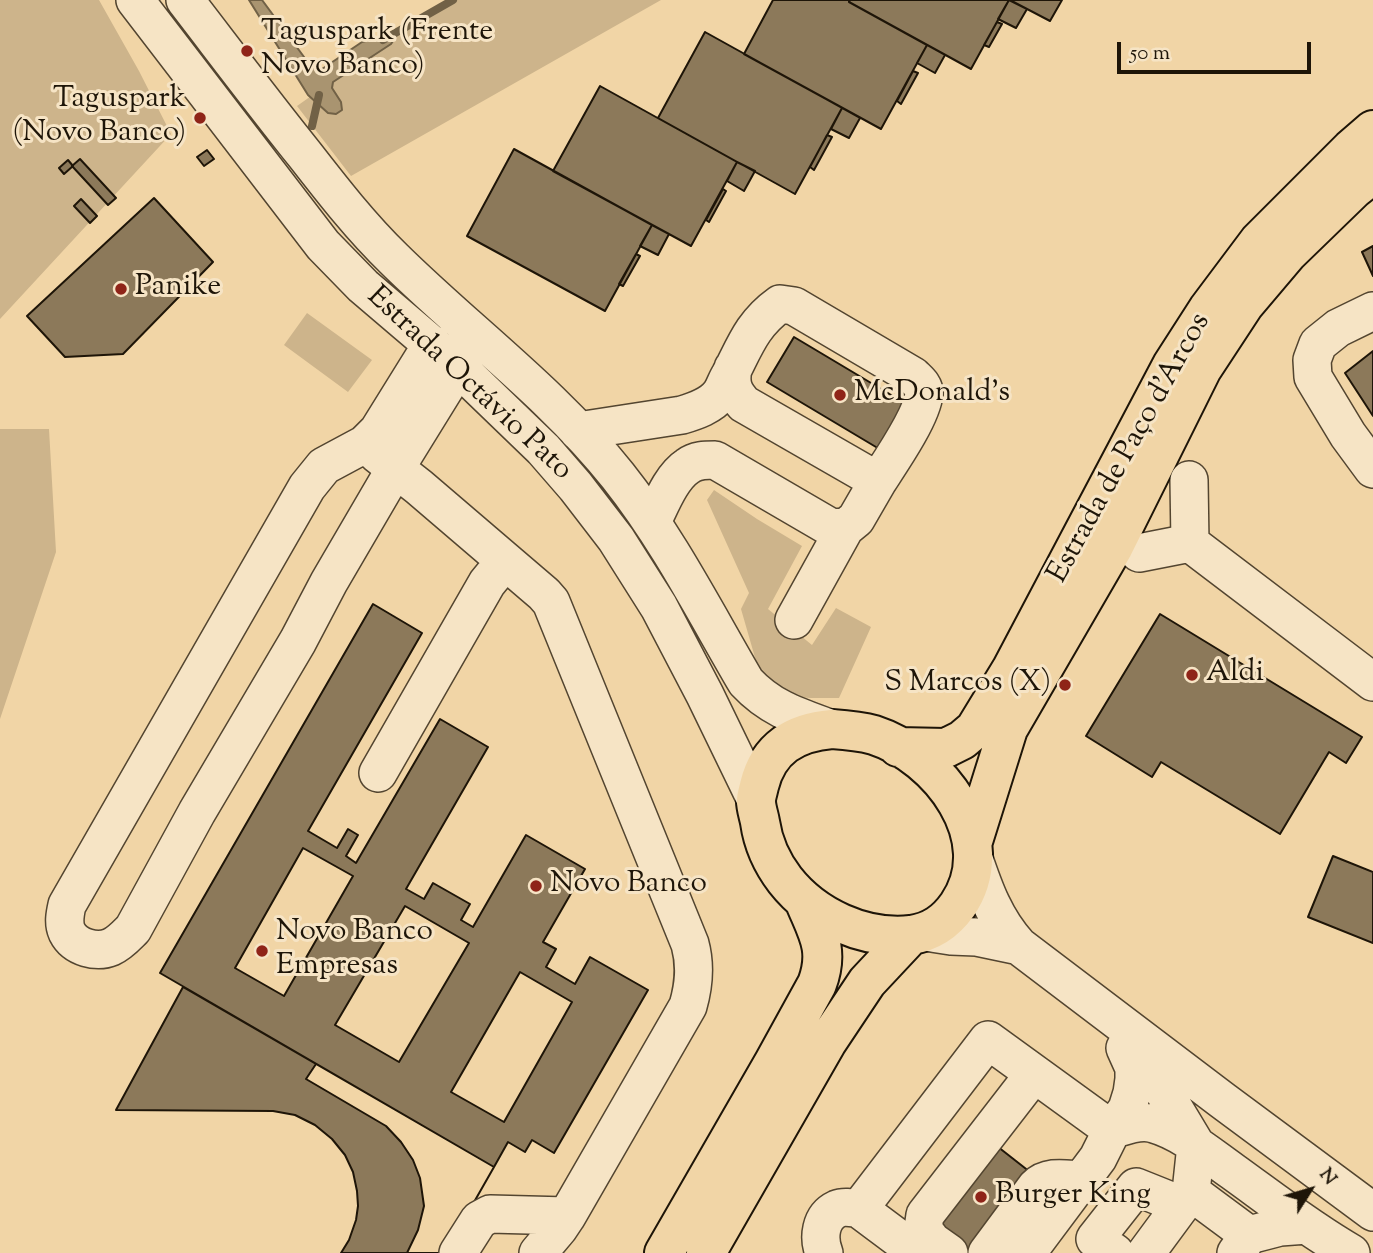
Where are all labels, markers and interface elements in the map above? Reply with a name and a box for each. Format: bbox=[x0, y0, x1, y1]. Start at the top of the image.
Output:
place label: Taguspark (Frente Novo Banco) bbox=[261, 16, 493, 86]
scale bar bbox=[1121, 28, 1315, 72]
text: 50 m bbox=[1130, 39, 1170, 69]
marker: Taguspark (Frente Novo Banco) bbox=[239, 43, 255, 59]
place label: Taguspark (Novo Banco) bbox=[13, 83, 186, 154]
marker: Taguspark (Novo Banco) bbox=[192, 110, 208, 126]
place label: Panike bbox=[135, 271, 221, 307]
street label: Estrada Octávio Pato bbox=[358, 280, 578, 490]
marker: Panike bbox=[113, 281, 129, 297]
street label: Estrada de Paço d'Arcos bbox=[1042, 308, 1220, 590]
place label: McDonald's bbox=[854, 377, 1010, 413]
marker: McDonald's bbox=[832, 387, 848, 403]
place label: Aldi bbox=[1206, 657, 1264, 693]
place label: S Marcos (X) bbox=[884, 667, 1051, 703]
marker: Aldi bbox=[1184, 667, 1200, 683]
marker: S Marcos (X) bbox=[1057, 677, 1073, 693]
place label: Novo Banco bbox=[550, 868, 707, 904]
marker: Novo Banco bbox=[528, 878, 544, 894]
place label: Novo Banco Empresas bbox=[276, 916, 433, 986]
marker: Novo Banco Empresas bbox=[254, 943, 270, 959]
north arrow bbox=[1275, 1155, 1345, 1225]
text: N bbox=[1312, 1163, 1343, 1191]
place label: Burger King bbox=[995, 1179, 1151, 1215]
marker: Burger King bbox=[973, 1189, 989, 1205]

